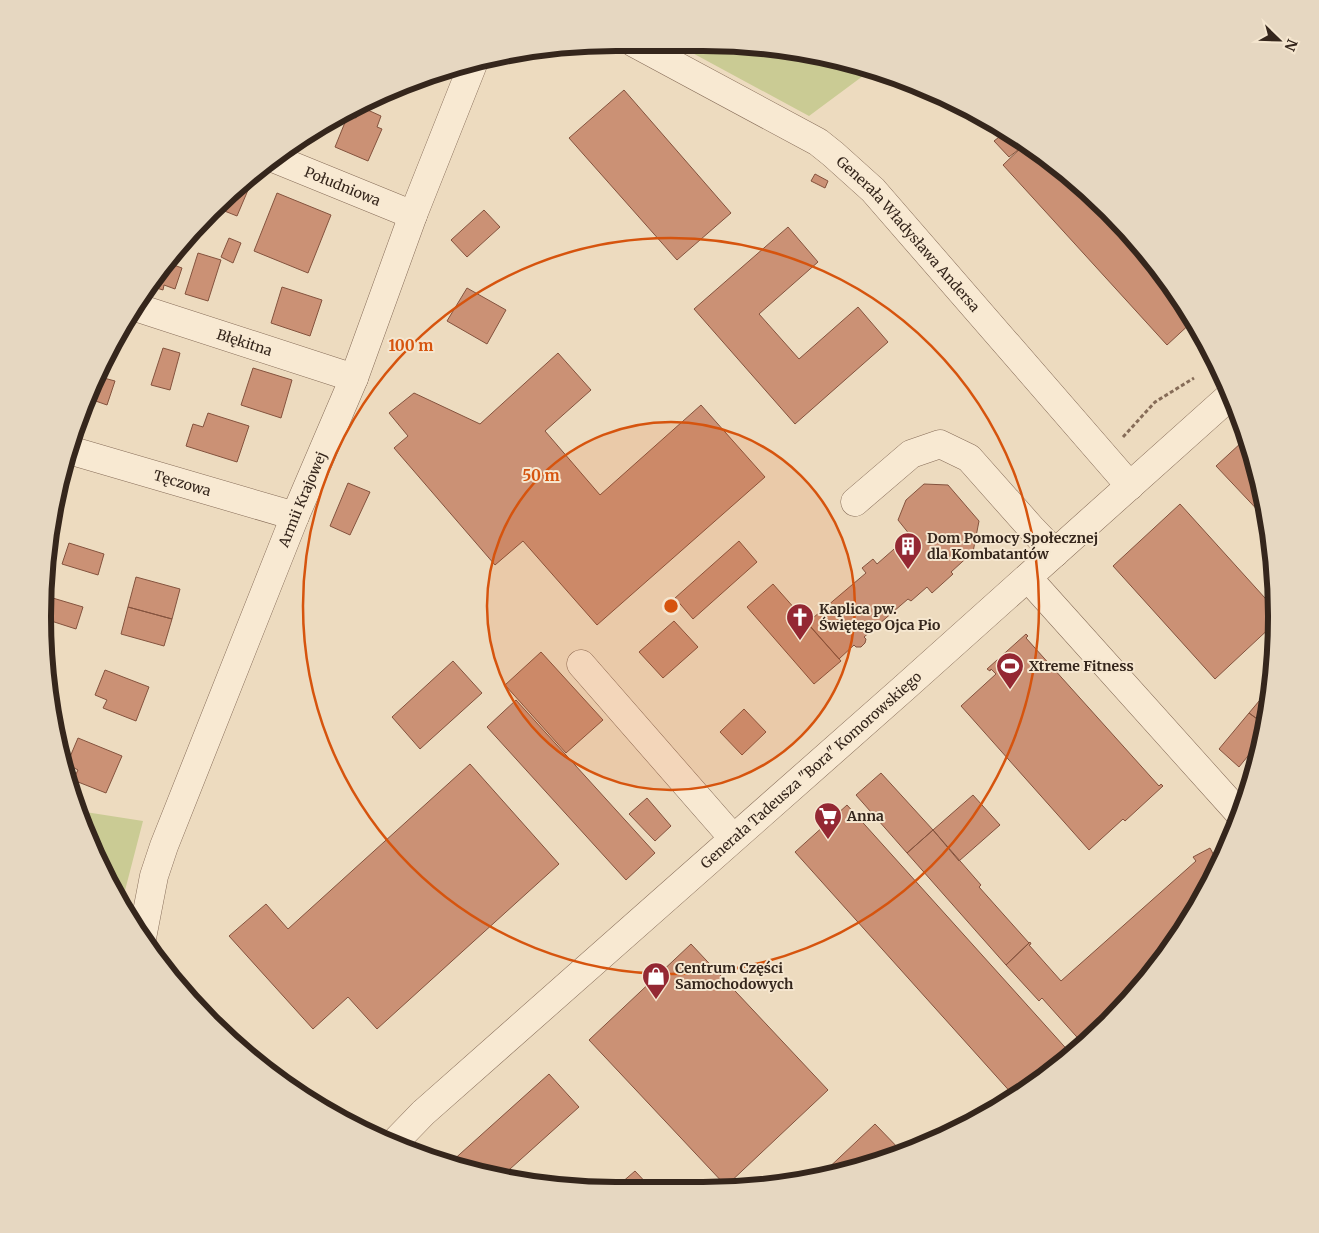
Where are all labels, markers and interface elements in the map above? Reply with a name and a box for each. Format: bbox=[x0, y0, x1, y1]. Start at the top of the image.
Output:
north arrow bbox=[1254, 15, 1304, 65]
text: N bbox=[1281, 36, 1301, 54]
street label: Generała Władysława Andersa bbox=[833, 152, 984, 316]
street label: Południowa bbox=[302, 163, 384, 210]
street label: Błękitna bbox=[214, 325, 275, 360]
text: 100 m bbox=[389, 336, 433, 355]
street label: Armii Krajowej bbox=[274, 449, 330, 551]
street label: Tęczowa bbox=[151, 466, 214, 500]
text: 50 m bbox=[522, 466, 560, 485]
place label: Dom Pomocy Społecznej dla Kombatantów bbox=[927, 529, 1098, 563]
building icon: Dom Pomocy Społecznej dla Kombatantów bbox=[893, 531, 923, 570]
centre of rings bbox=[662, 597, 680, 615]
place label: Kaplica pw. Świętego Ojca Pio bbox=[819, 600, 940, 634]
church icon: Kaplica pw. Świętego Ojca Pio bbox=[785, 602, 815, 641]
sports icon: Xtreme Fitness bbox=[995, 651, 1025, 690]
place label: Xtreme Fitness bbox=[1029, 657, 1134, 675]
street label: Generała Tadeusza "Bora" Komorowskiego bbox=[697, 668, 925, 873]
supermarket icon: Anna bbox=[813, 801, 843, 840]
place label: Anna bbox=[846, 807, 884, 825]
place label: Centrum Części Samochodowych bbox=[675, 959, 794, 993]
shop icon: Centrum Części Samochodowych bbox=[641, 961, 671, 1000]

